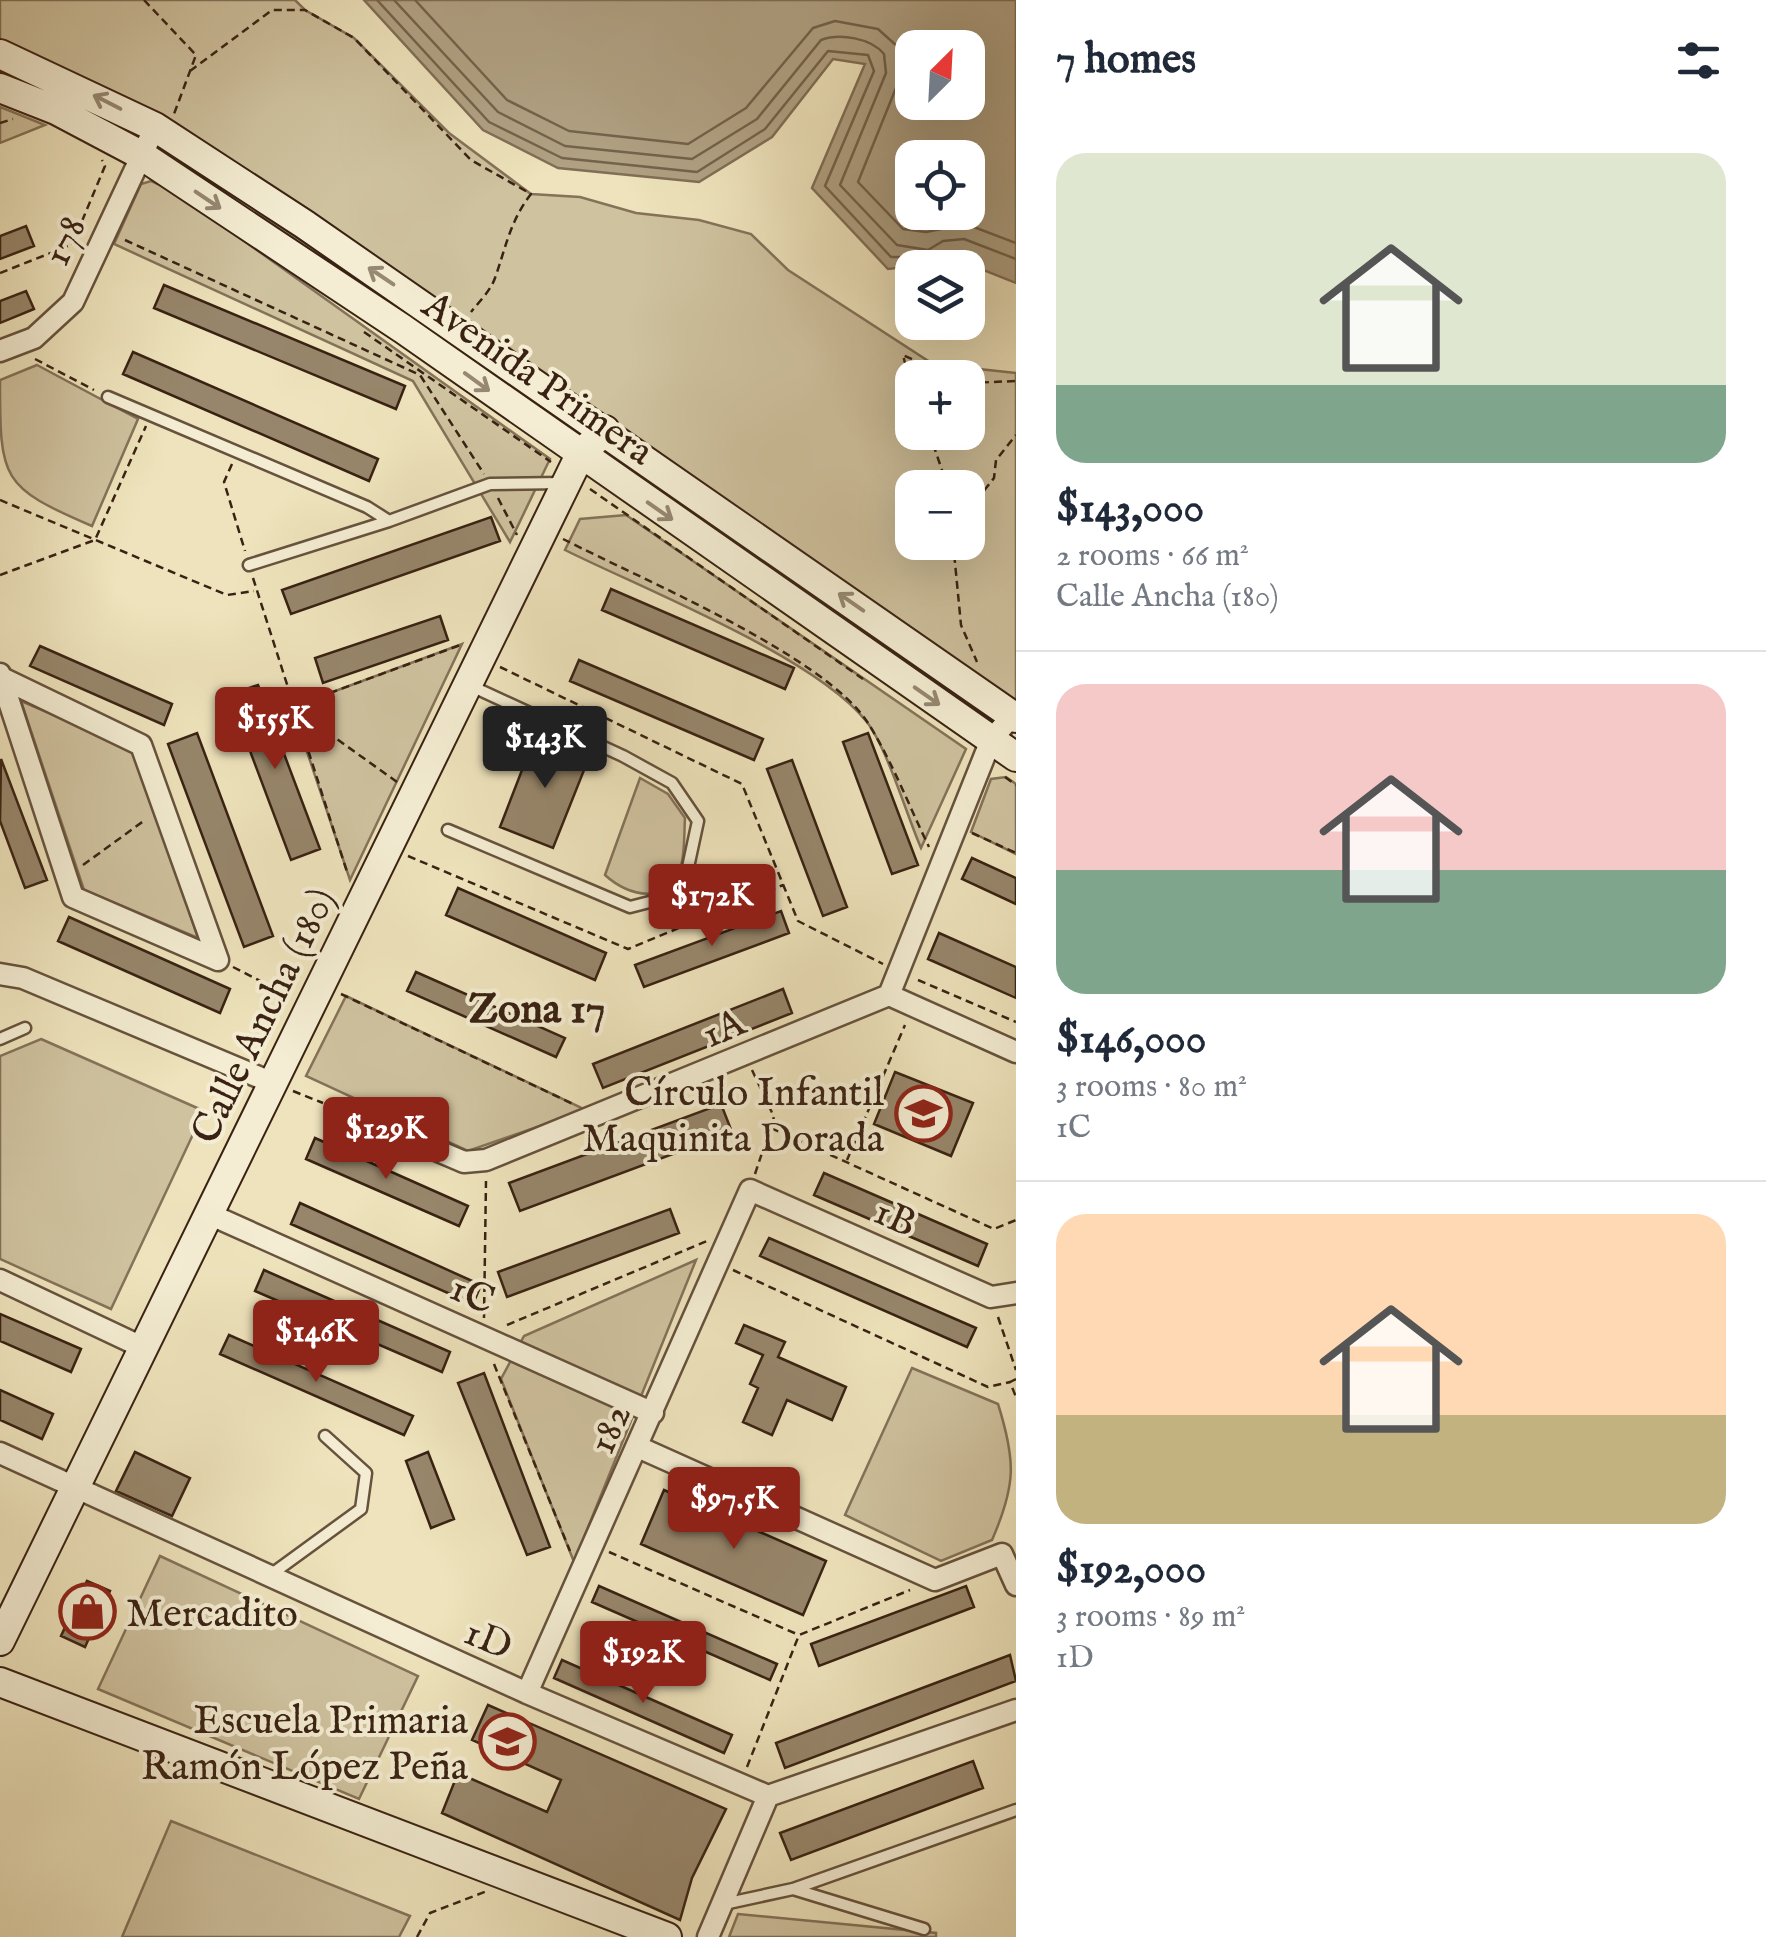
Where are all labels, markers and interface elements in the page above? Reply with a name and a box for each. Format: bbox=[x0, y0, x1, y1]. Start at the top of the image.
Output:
north arrow bbox=[895, 30, 985, 120]
map controls bbox=[895, 30, 985, 560]
icon: filters bbox=[1671, 33, 1726, 88]
text: 7 homes bbox=[1056, 34, 1196, 87]
one-way arrow bbox=[92, 92, 122, 111]
button: locate bbox=[895, 140, 985, 230]
one-way arrow bbox=[194, 190, 222, 211]
street label: 178 bbox=[33, 208, 100, 275]
icon: home bbox=[1301, 218, 1481, 398]
button: layers bbox=[895, 250, 985, 340]
one-way arrow bbox=[367, 266, 395, 287]
street label: Avenida Primera bbox=[411, 281, 663, 479]
button: + bbox=[895, 360, 985, 450]
one-way arrow bbox=[463, 372, 491, 393]
button: − bbox=[895, 470, 985, 560]
text: $143,000 bbox=[1056, 483, 1204, 536]
one-way arrow bbox=[646, 500, 674, 521]
text: 2 rooms · 66 m² bbox=[1056, 536, 1249, 577]
text: Calle Ancha (180) bbox=[1056, 577, 1279, 618]
one-way arrow bbox=[837, 592, 865, 613]
one-way arrow bbox=[913, 685, 941, 706]
pin: $155K bbox=[205, 687, 345, 772]
text: $155K bbox=[237, 699, 313, 740]
pin: $143K bbox=[475, 706, 615, 791]
text: $143K bbox=[505, 718, 585, 759]
icon: home bbox=[1301, 749, 1481, 929]
pin: $172K bbox=[642, 864, 782, 949]
text: $172K bbox=[671, 876, 753, 917]
street label: Calle Ancha (180) bbox=[181, 880, 349, 1153]
district label: Zona 17 bbox=[469, 984, 605, 1037]
street label: 1A bbox=[695, 998, 755, 1062]
text: $146,000 bbox=[1056, 1014, 1206, 1067]
text: 3 rooms · 80 m² bbox=[1056, 1067, 1247, 1108]
place label: Círculo Infantil Maquinita Dorada bbox=[582, 1069, 885, 1166]
school or university icon: Círculo Infantil Maquinita Dorada bbox=[893, 1084, 953, 1144]
pin: $129K bbox=[316, 1097, 456, 1182]
text: 1C bbox=[1056, 1108, 1091, 1149]
text: $129K bbox=[345, 1109, 427, 1150]
street label: 1B bbox=[865, 1187, 924, 1251]
street label: 1C bbox=[441, 1264, 502, 1328]
icon: home bbox=[1301, 1279, 1481, 1459]
pin: $146K bbox=[246, 1300, 386, 1385]
text: $146K bbox=[275, 1312, 357, 1353]
street label: 182 bbox=[578, 1397, 645, 1462]
pin: $97.5K bbox=[653, 1467, 815, 1552]
text: $97.5K bbox=[690, 1479, 778, 1520]
text: $192,000 bbox=[1056, 1544, 1206, 1597]
shop icon: Mercadito bbox=[57, 1582, 117, 1642]
place label: Mercadito bbox=[126, 1590, 298, 1641]
text: 3 rooms · 89 m² bbox=[1056, 1597, 1245, 1638]
street label: 1D bbox=[456, 1608, 519, 1674]
pin: $192K bbox=[573, 1621, 713, 1706]
text: $192K bbox=[602, 1633, 684, 1674]
text: 1D bbox=[1056, 1638, 1094, 1679]
place label: Escuela Primaria Ramón López Peña bbox=[141, 1697, 469, 1794]
school or university icon: Escuela Primaria Ramón López Peña bbox=[477, 1712, 537, 1772]

